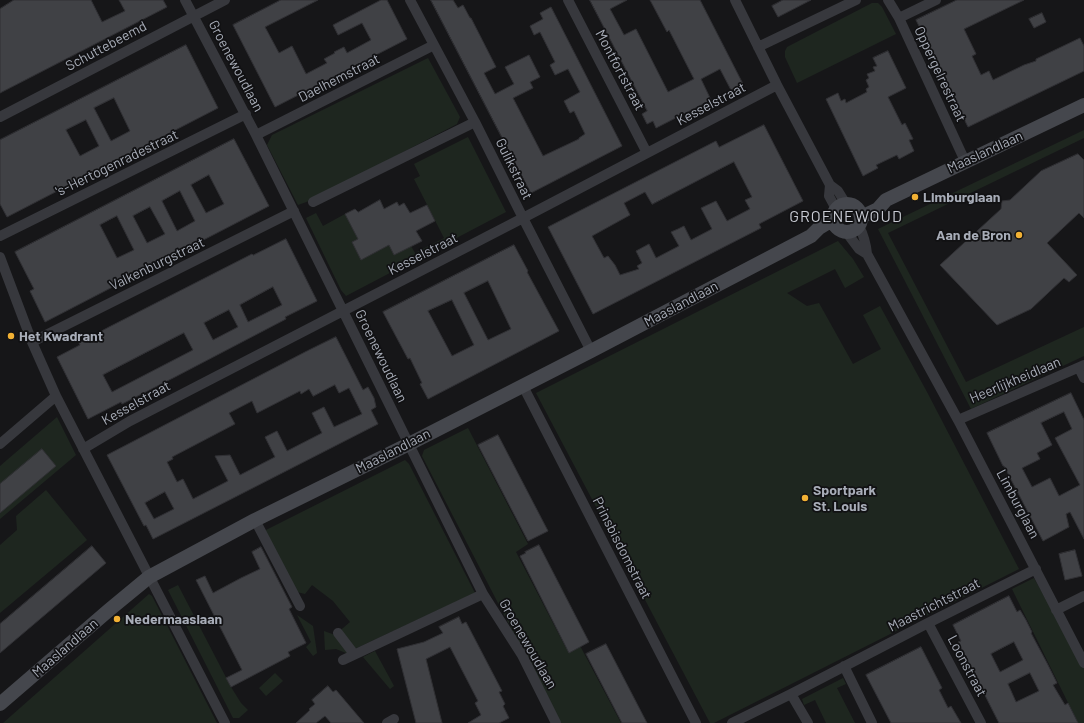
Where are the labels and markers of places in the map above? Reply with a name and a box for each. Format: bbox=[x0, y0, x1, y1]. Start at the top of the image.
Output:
place label: Limburglaan bbox=[923, 189, 1000, 205]
marker: Limburglaan bbox=[910, 192, 920, 202]
place label: Aan de Bron bbox=[936, 227, 1011, 243]
marker: Aan de Bron bbox=[1014, 230, 1024, 240]
place label: Het Kwadrant bbox=[19, 328, 103, 344]
marker: Het Kwadrant bbox=[6, 331, 16, 341]
place label: Sportpark St. Louis bbox=[813, 482, 876, 514]
marker: Sportpark St. Louis bbox=[800, 493, 810, 503]
place label: Nedermaaslaan bbox=[125, 611, 222, 627]
marker: Nedermaaslaan bbox=[112, 614, 122, 624]

